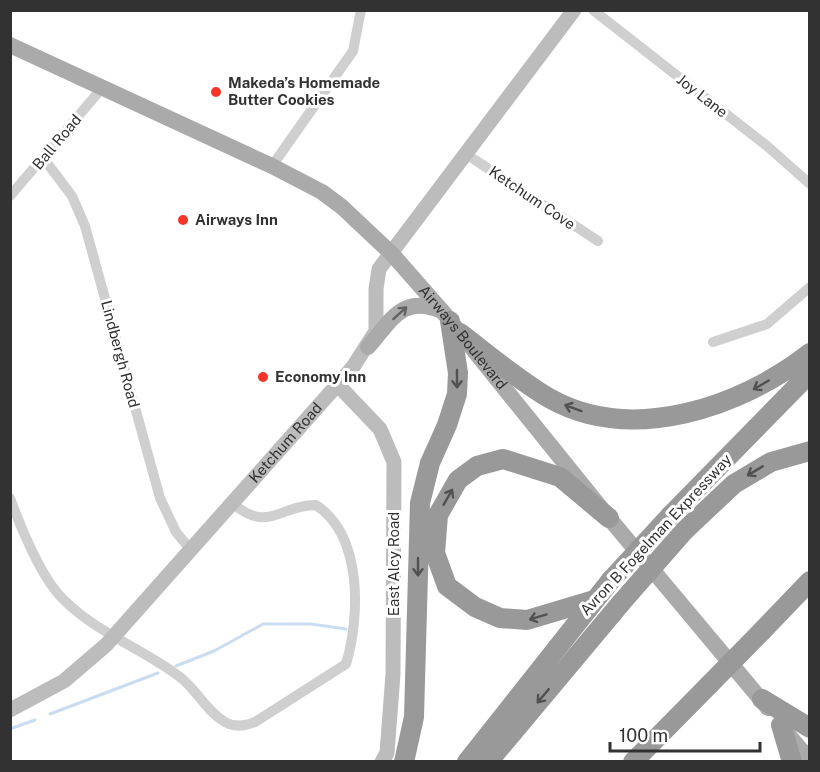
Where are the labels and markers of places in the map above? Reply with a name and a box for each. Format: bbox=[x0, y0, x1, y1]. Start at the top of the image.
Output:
place label: Makeda’s Homemade Butter Cookies bbox=[228, 74, 380, 108]
marker: Makeda’s Homemade Butter Cookies bbox=[209, 85, 223, 99]
place label: Airways Inn bbox=[195, 211, 278, 228]
marker: Airways Inn bbox=[176, 213, 190, 227]
place label: Economy Inn bbox=[275, 368, 366, 385]
marker: Economy Inn bbox=[256, 370, 270, 384]

